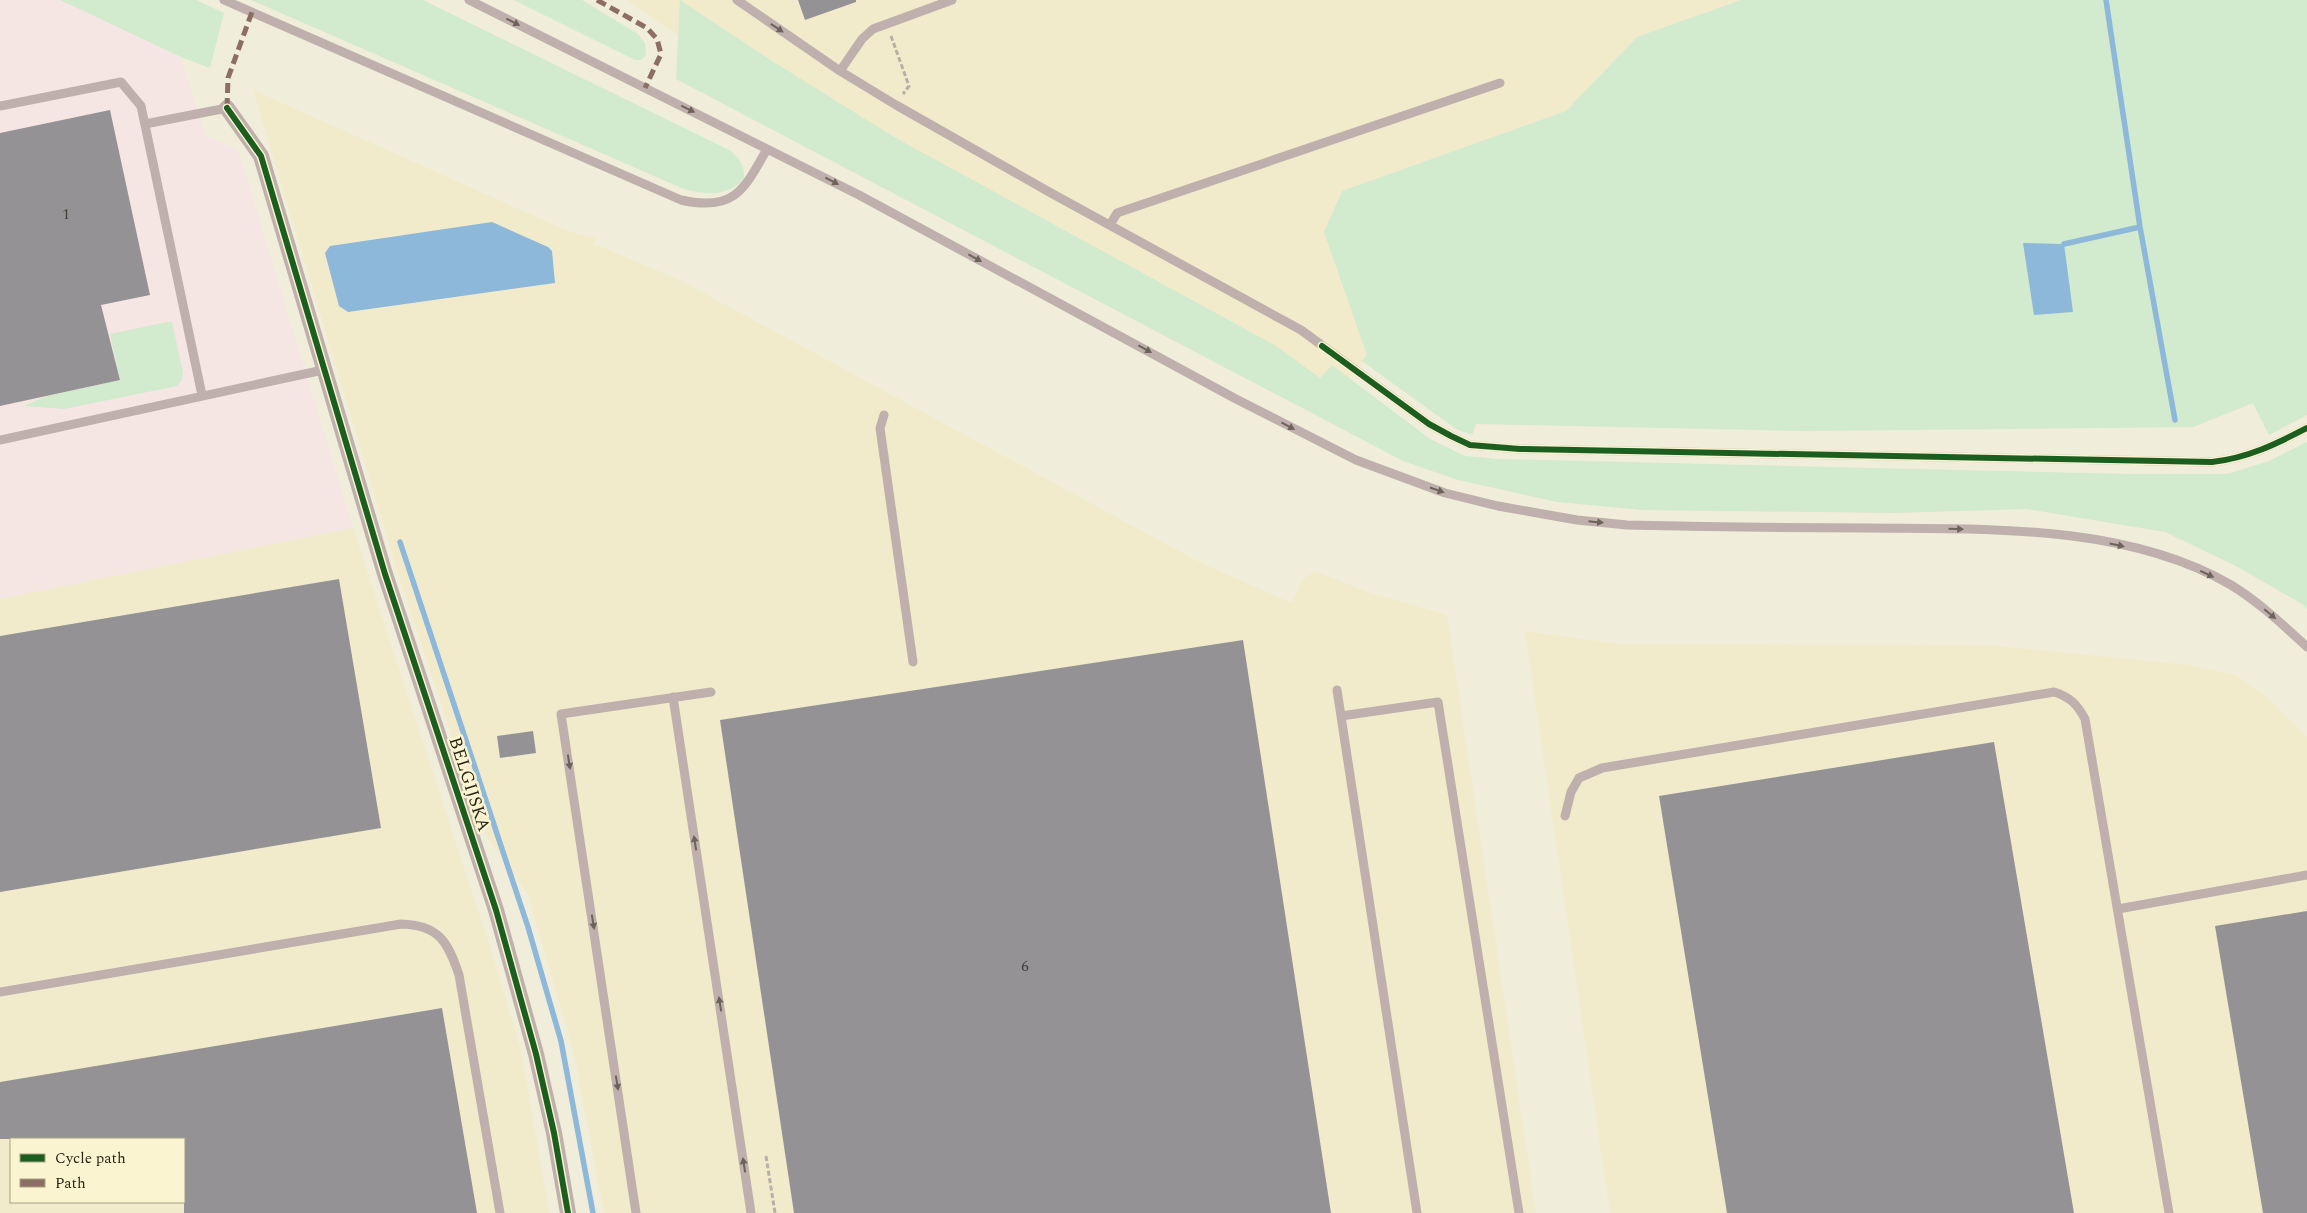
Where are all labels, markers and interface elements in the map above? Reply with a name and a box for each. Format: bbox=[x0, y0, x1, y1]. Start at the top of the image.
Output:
one-way arrow bbox=[505, 18, 520, 26]
one-way arrow bbox=[770, 23, 783, 33]
one-way arrow bbox=[681, 106, 695, 114]
one-way arrow bbox=[824, 177, 839, 185]
house number: 1 bbox=[62, 203, 70, 226]
one-way arrow bbox=[967, 254, 982, 262]
one-way arrow bbox=[1137, 345, 1152, 353]
one-way arrow bbox=[1281, 422, 1295, 430]
one-way arrow bbox=[1430, 486, 1445, 494]
one-way arrow bbox=[1588, 518, 1604, 526]
one-way arrow bbox=[1948, 525, 1964, 533]
one-way arrow bbox=[2110, 541, 2125, 549]
one-way arrow bbox=[2200, 570, 2215, 579]
one-way arrow bbox=[2264, 608, 2276, 619]
street label: BELGIJSKA bbox=[441, 733, 498, 835]
one-way arrow bbox=[565, 754, 573, 770]
one-way arrow bbox=[691, 835, 699, 851]
one-way arrow bbox=[589, 915, 597, 931]
house number: 6 bbox=[1021, 955, 1029, 978]
one-way arrow bbox=[715, 996, 723, 1012]
one-way arrow bbox=[613, 1076, 621, 1092]
legend bbox=[10, 1138, 185, 1203]
text: Cycle path bbox=[55, 1147, 126, 1170]
one-way arrow bbox=[739, 1156, 747, 1172]
text: Path bbox=[55, 1172, 86, 1195]

